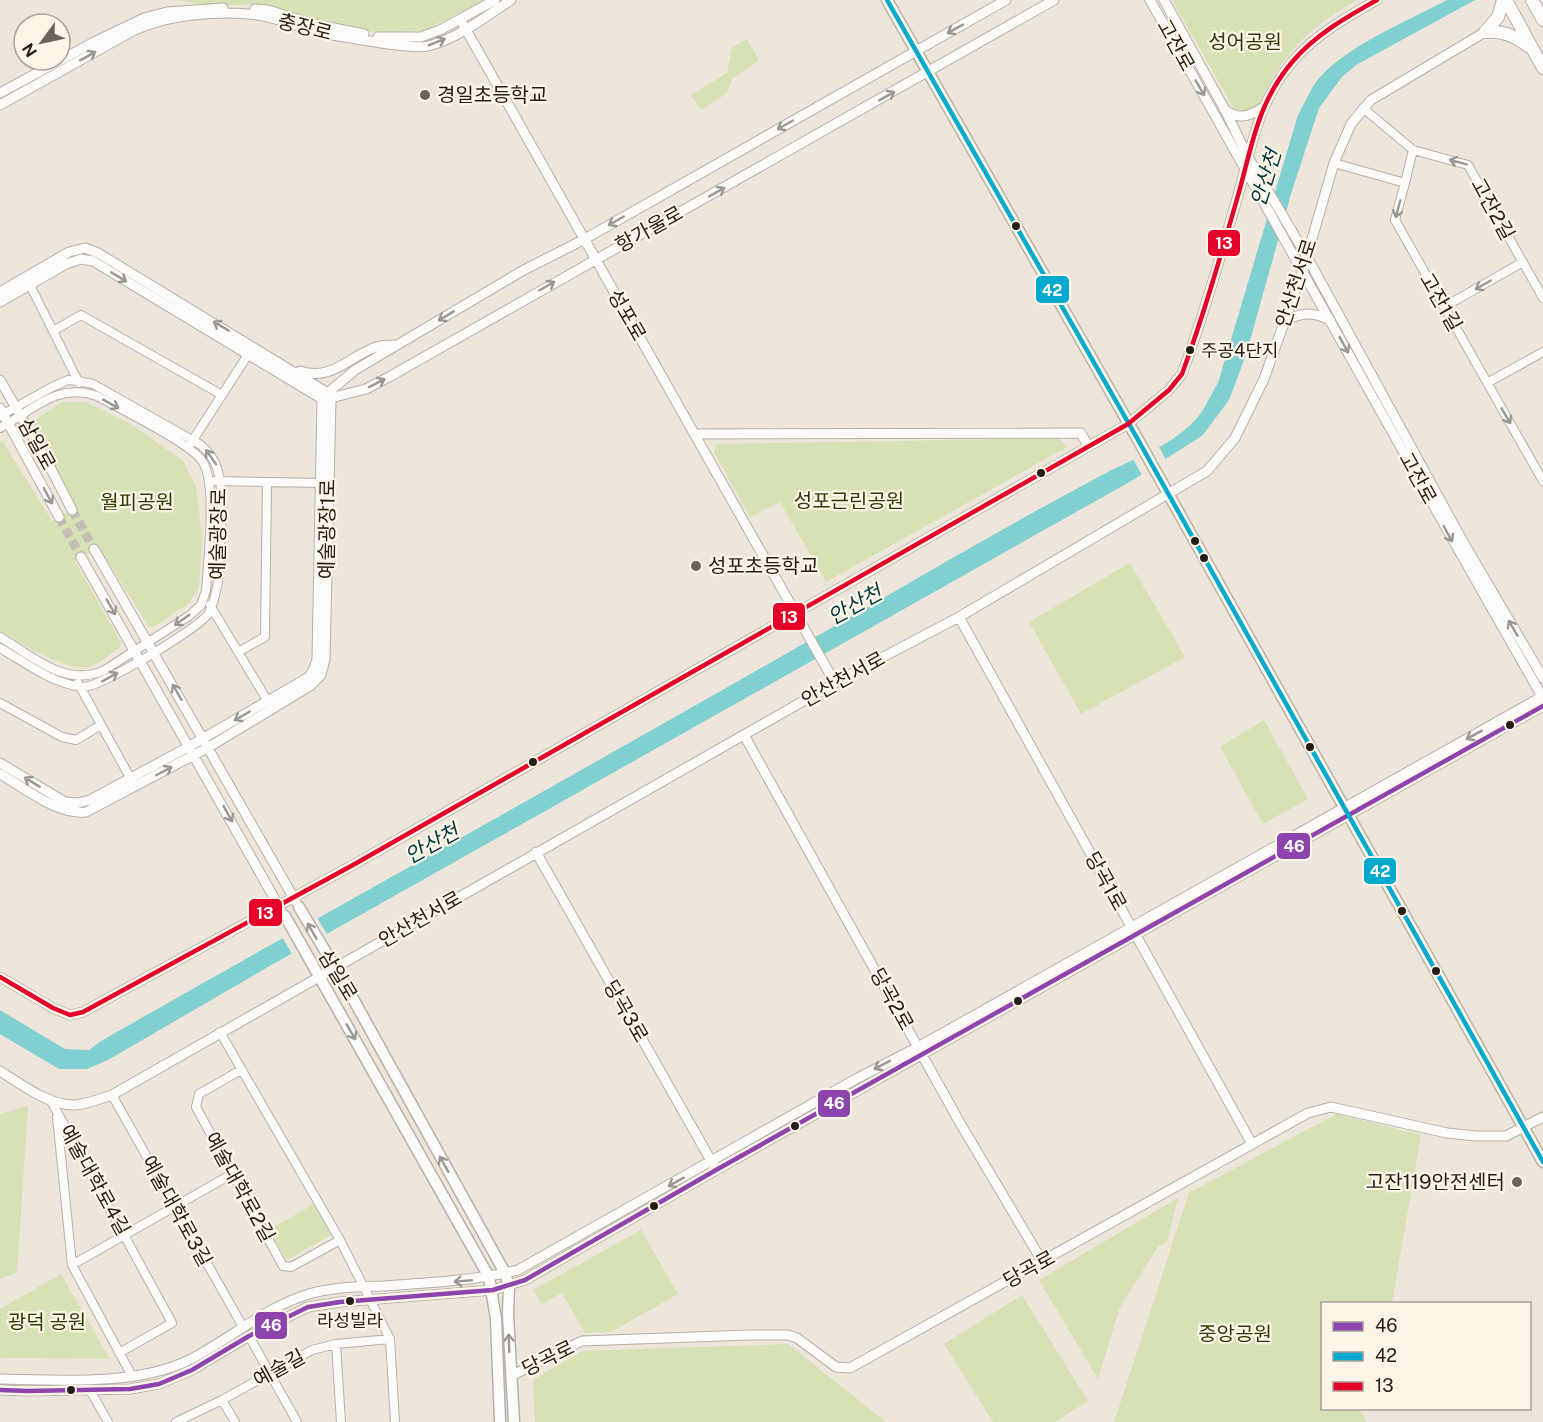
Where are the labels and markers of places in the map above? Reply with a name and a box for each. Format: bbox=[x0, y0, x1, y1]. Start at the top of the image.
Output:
place label: 경일초등학교 bbox=[437, 83, 547, 107]
marker: 경일초등학교 bbox=[418, 88, 432, 102]
unlabelled marker bbox=[1010, 220, 1022, 232]
place label: 주공4단지 bbox=[1201, 340, 1279, 361]
marker: 주공4단지 bbox=[1184, 344, 1196, 356]
unlabelled marker bbox=[1035, 467, 1047, 479]
unlabelled marker bbox=[1189, 535, 1201, 547]
unlabelled marker bbox=[1198, 552, 1210, 564]
place label: 성포초등학교 bbox=[708, 554, 818, 578]
marker: 성포초등학교 bbox=[689, 559, 703, 573]
unlabelled marker bbox=[1504, 719, 1516, 731]
unlabelled marker bbox=[1304, 741, 1316, 753]
unlabelled marker bbox=[527, 756, 539, 768]
unlabelled marker bbox=[1396, 905, 1408, 917]
unlabelled marker bbox=[1430, 965, 1442, 977]
unlabelled marker bbox=[1012, 995, 1024, 1007]
unlabelled marker bbox=[789, 1120, 801, 1132]
place label: 고잔119안전센터 bbox=[1366, 1170, 1505, 1194]
marker: 고잔119안전센터 bbox=[1510, 1175, 1524, 1189]
unlabelled marker bbox=[648, 1200, 660, 1212]
marker: 라성빌라 bbox=[344, 1295, 356, 1307]
place label: 라성빌라 bbox=[317, 1310, 384, 1331]
unlabelled marker bbox=[65, 1384, 77, 1396]

